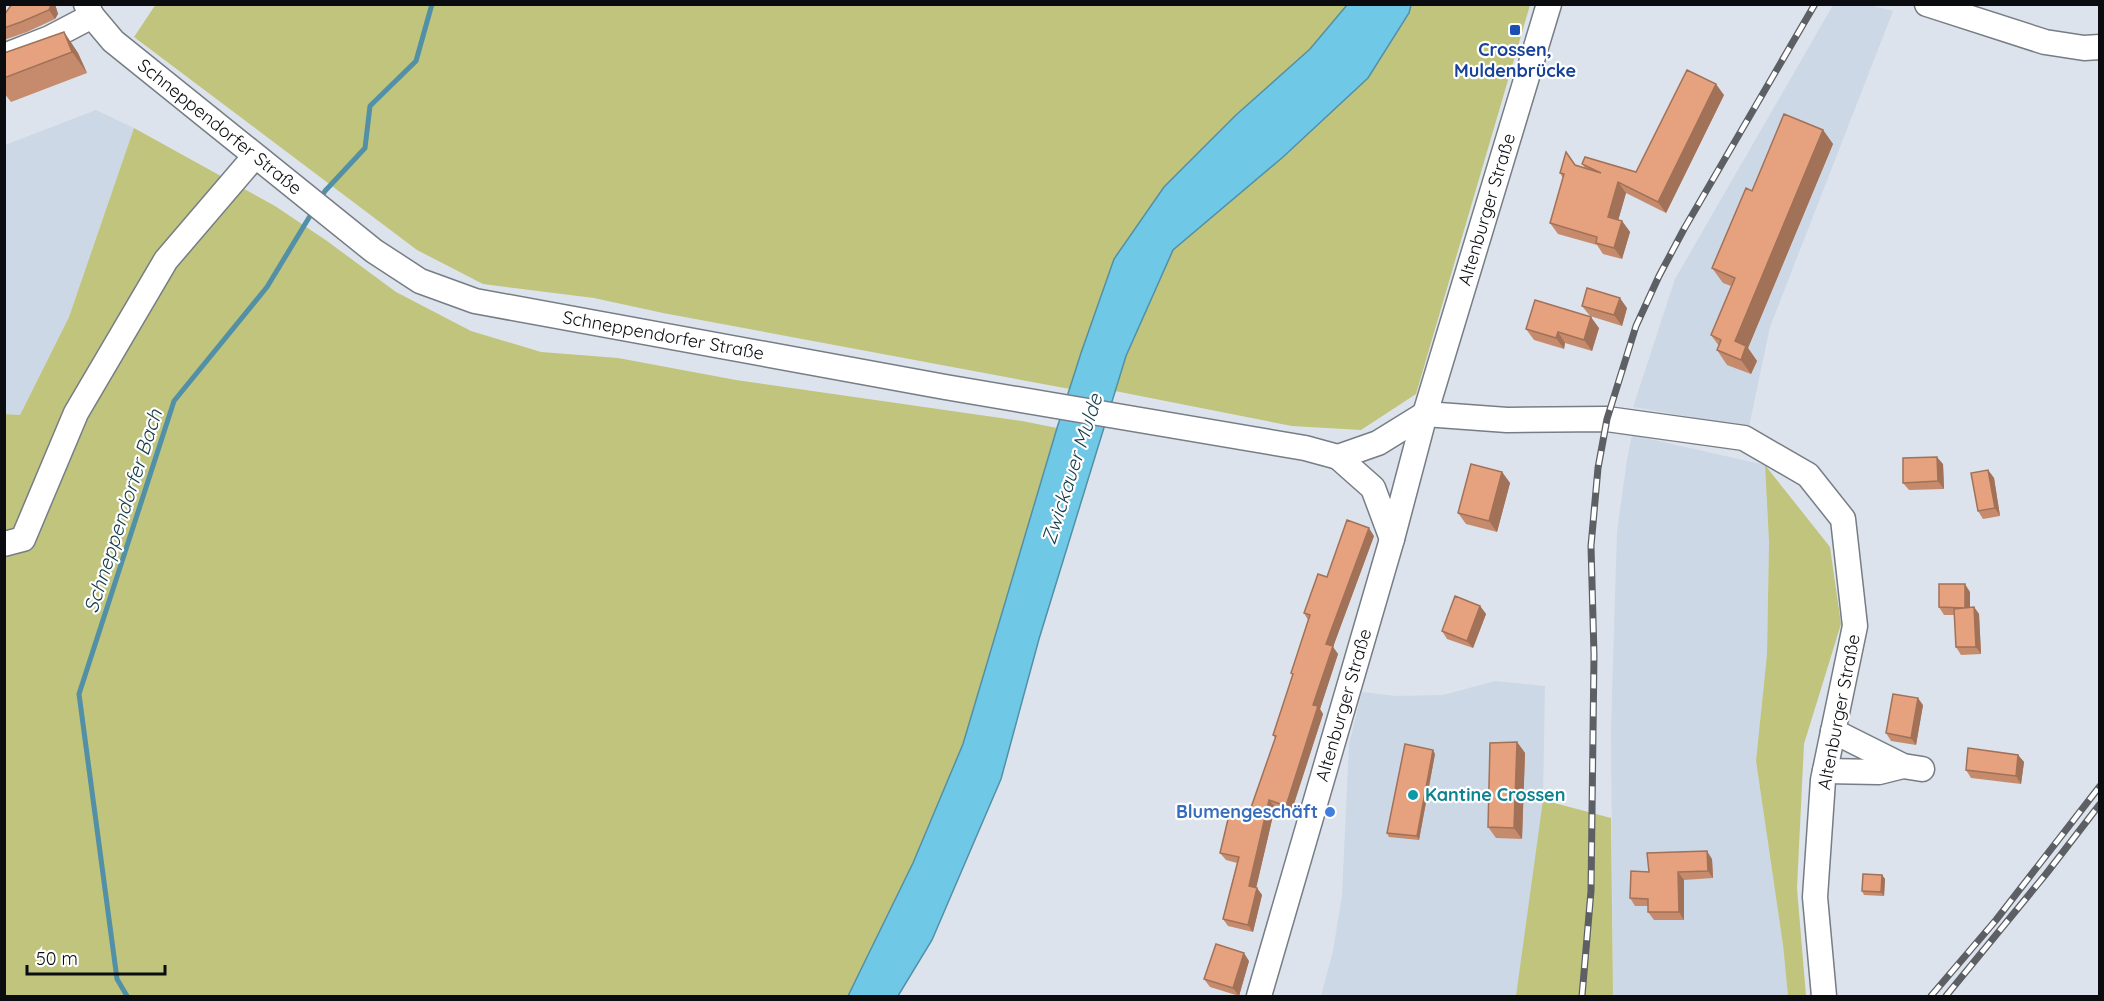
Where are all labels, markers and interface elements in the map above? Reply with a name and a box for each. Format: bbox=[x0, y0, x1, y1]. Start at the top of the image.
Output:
marker: Crossen, Muldenbrücke bbox=[1508, 23, 1522, 37]
place label: Crossen, Muldenbrücke bbox=[1454, 38, 1576, 82]
street label: Schneppendorfer Straße bbox=[133, 53, 307, 199]
street label: Altenburger Straße bbox=[1453, 130, 1520, 288]
street label: Schneppendorfer Straße bbox=[561, 305, 766, 365]
water label: Zwickauer Mulde bbox=[1035, 390, 1108, 547]
water label: Schneppendorfer Bach bbox=[78, 405, 167, 616]
street label: Altenburger Straße bbox=[1310, 626, 1376, 784]
street label: Altenburger Straße bbox=[1812, 632, 1865, 792]
place label: Kantine Crossen bbox=[1425, 783, 1565, 806]
marker: Kantine Crossen bbox=[1406, 788, 1420, 802]
place label: Blumengeschäft bbox=[1176, 800, 1318, 823]
marker: Blumengeschäft bbox=[1323, 805, 1337, 819]
scale bar bbox=[27, 938, 165, 976]
text: 50 m bbox=[36, 947, 78, 970]

